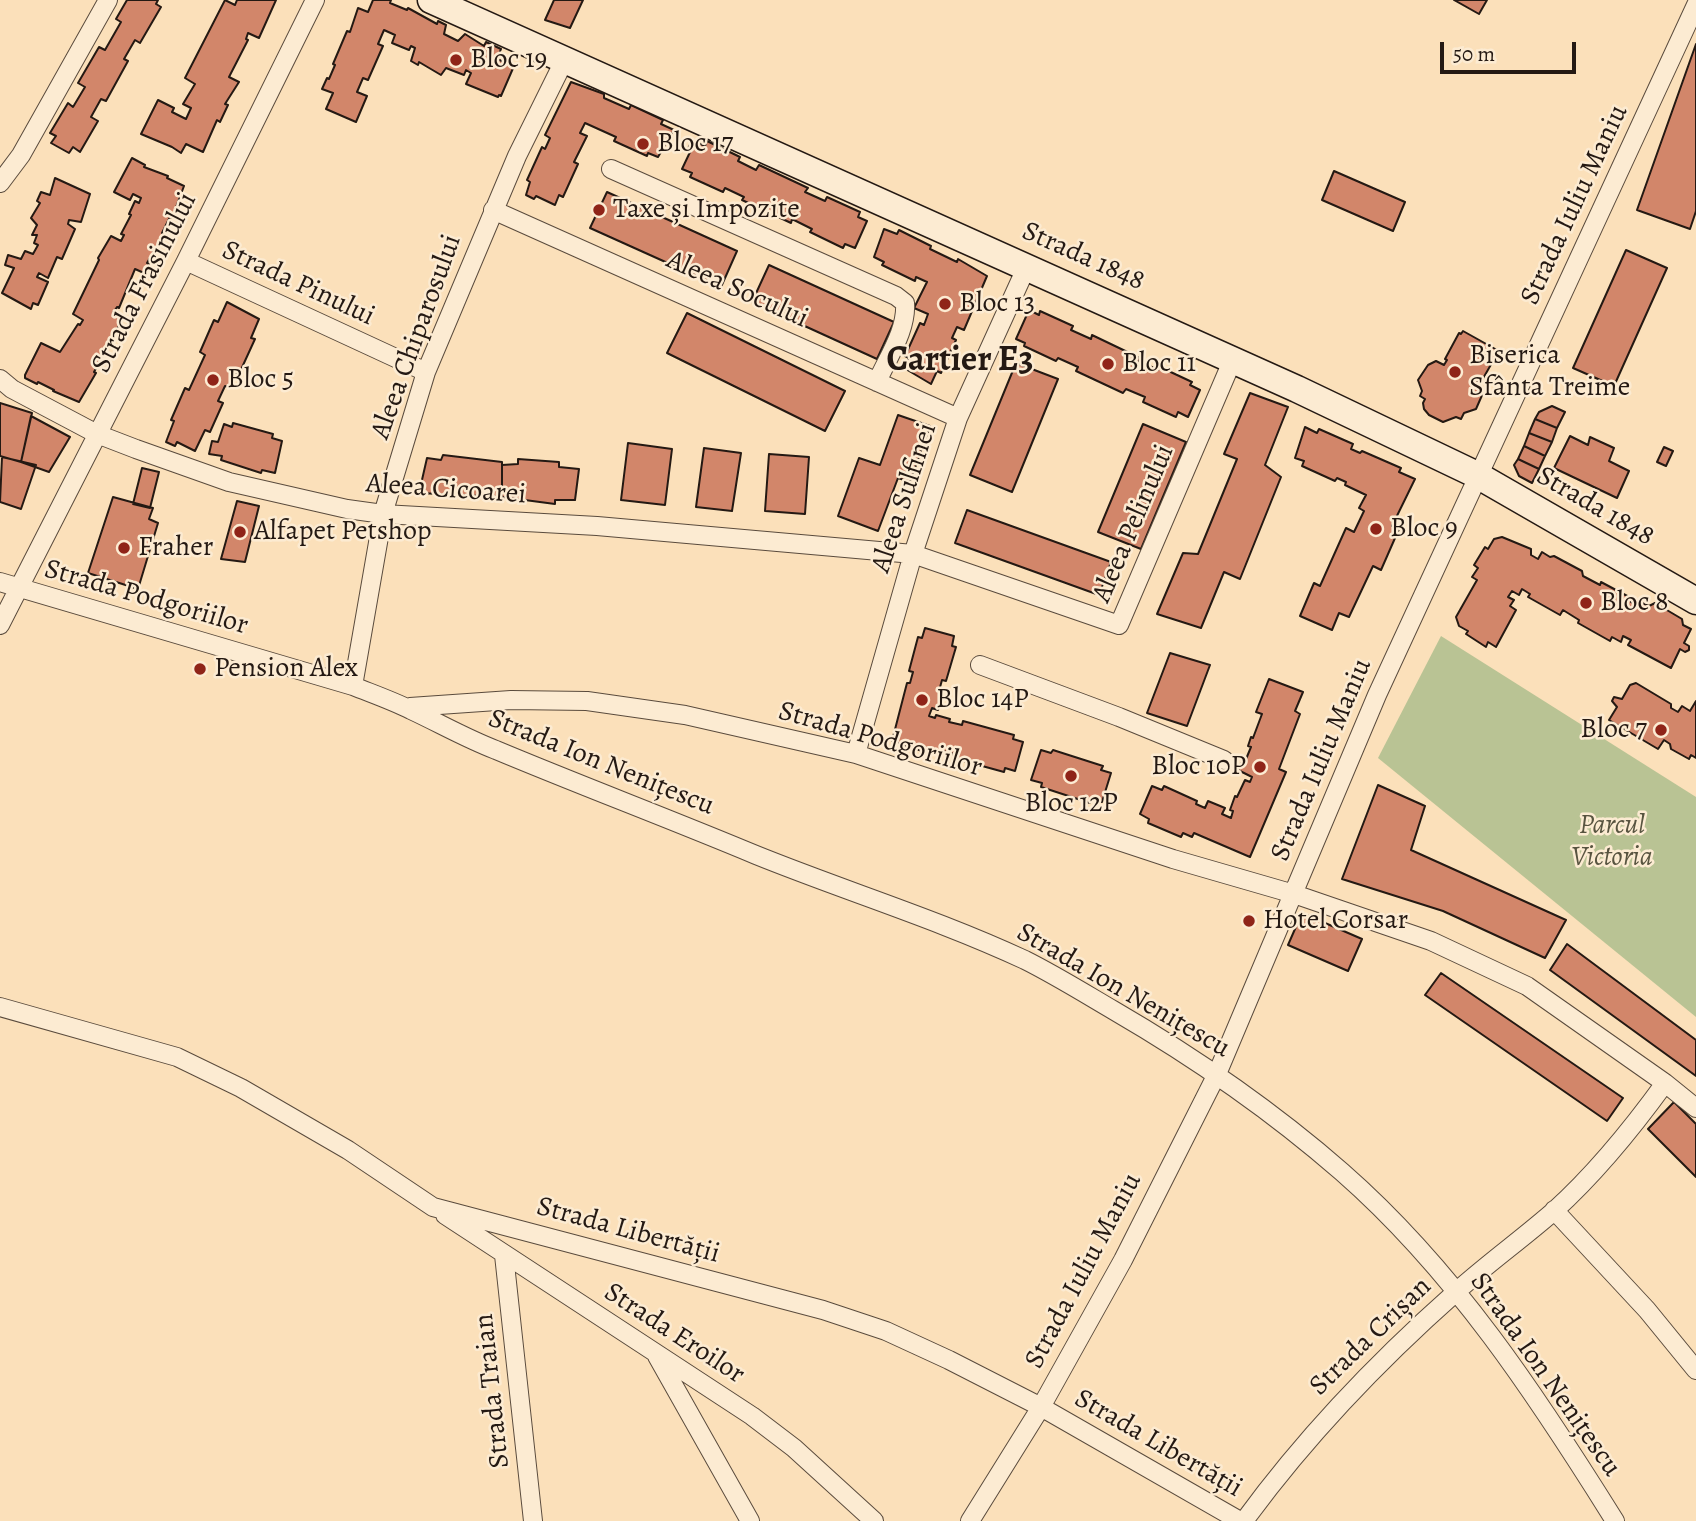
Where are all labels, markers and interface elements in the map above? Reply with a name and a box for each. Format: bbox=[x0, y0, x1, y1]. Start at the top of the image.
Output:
scale bar bbox=[1444, 28, 1580, 72]
text: 50 m bbox=[1453, 40, 1495, 68]
place label: Bloc 19 bbox=[470, 43, 547, 77]
marker: Bloc 19 bbox=[448, 52, 464, 68]
street label: Strada Iuliu Maniu bbox=[1514, 100, 1636, 310]
place label: Bloc 17 bbox=[657, 127, 733, 161]
marker: Bloc 17 bbox=[635, 136, 651, 152]
street label: Strada Frasinului bbox=[85, 187, 205, 379]
place label: Taxe și Impozite bbox=[613, 193, 800, 227]
marker: Taxe și Impozite bbox=[591, 202, 607, 218]
street label: Strada 1848 bbox=[1017, 215, 1149, 299]
street label: Aleea Chiparosului bbox=[364, 230, 470, 444]
street label: Strada Pinului bbox=[216, 234, 380, 334]
street label: Aleea Socului bbox=[661, 244, 813, 336]
place label: Bloc 13 bbox=[959, 287, 1035, 321]
marker: Bloc 13 bbox=[937, 296, 953, 312]
place label: Biserica Sfânta Treime bbox=[1469, 339, 1630, 405]
district label: Cartier E3 bbox=[886, 340, 1034, 382]
place label: Bloc 11 bbox=[1122, 347, 1196, 381]
marker: Bloc 11 bbox=[1100, 356, 1116, 372]
place label: Bloc 5 bbox=[227, 363, 294, 397]
marker: Biserica Sfânta Treime bbox=[1447, 364, 1463, 380]
marker: Bloc 5 bbox=[205, 372, 221, 388]
street label: Aleea Sulfinei bbox=[865, 419, 945, 577]
street label: Aleea Pelinului bbox=[1086, 440, 1182, 608]
street label: Strada 1848 bbox=[1530, 460, 1660, 554]
street label: Aleea Cicoarei bbox=[365, 468, 527, 512]
place label: Bloc 9 bbox=[1390, 512, 1458, 546]
place label: Alfapet Petshop bbox=[254, 515, 432, 549]
marker: Bloc 9 bbox=[1368, 521, 1384, 537]
marker: Alfapet Petshop bbox=[232, 524, 248, 540]
place label: Fraher bbox=[138, 531, 213, 565]
marker: Fraher bbox=[116, 540, 132, 556]
street label: Strada Podgoriilor bbox=[40, 553, 252, 643]
place label: Bloc 8 bbox=[1600, 586, 1668, 620]
marker: Bloc 8 bbox=[1578, 595, 1594, 611]
place label: Pension Alex bbox=[214, 652, 358, 686]
street label: Strada Iuliu Maniu bbox=[1264, 654, 1380, 866]
marker: Pension Alex bbox=[192, 661, 208, 677]
place label: Bloc 14P bbox=[936, 683, 1029, 717]
marker: Bloc 14P bbox=[914, 692, 930, 708]
street label: Strada Podgoriilor bbox=[774, 695, 986, 785]
street label: Strada Ion Nenițescu bbox=[483, 702, 719, 824]
place label: Bloc 7 bbox=[1580, 713, 1647, 747]
marker: Bloc 7 bbox=[1653, 722, 1669, 738]
place label: Bloc 10P bbox=[1151, 750, 1246, 784]
marker: Bloc 10P bbox=[1252, 759, 1268, 775]
marker: Bloc 12P bbox=[1063, 768, 1079, 784]
place label: Bloc 12P bbox=[1024, 787, 1118, 821]
park label: Parcul Victoria bbox=[1571, 809, 1653, 875]
place label: Hotel Corsar bbox=[1263, 904, 1408, 938]
marker: Hotel Corsar bbox=[1241, 913, 1257, 929]
street label: Strada Ion Nenițescu bbox=[1010, 916, 1236, 1066]
street label: Strada Iuliu Maniu bbox=[1018, 1167, 1150, 1375]
street label: Strada Libertății bbox=[533, 1190, 723, 1272]
street label: Strada Ion Nenițescu bbox=[1462, 1267, 1628, 1483]
street label: Strada Crișan bbox=[1303, 1271, 1439, 1403]
street label: Strada Eroilor bbox=[597, 1276, 751, 1392]
street label: Strada Traian bbox=[468, 1312, 518, 1470]
street label: Strada Libertății bbox=[1068, 1382, 1248, 1506]

